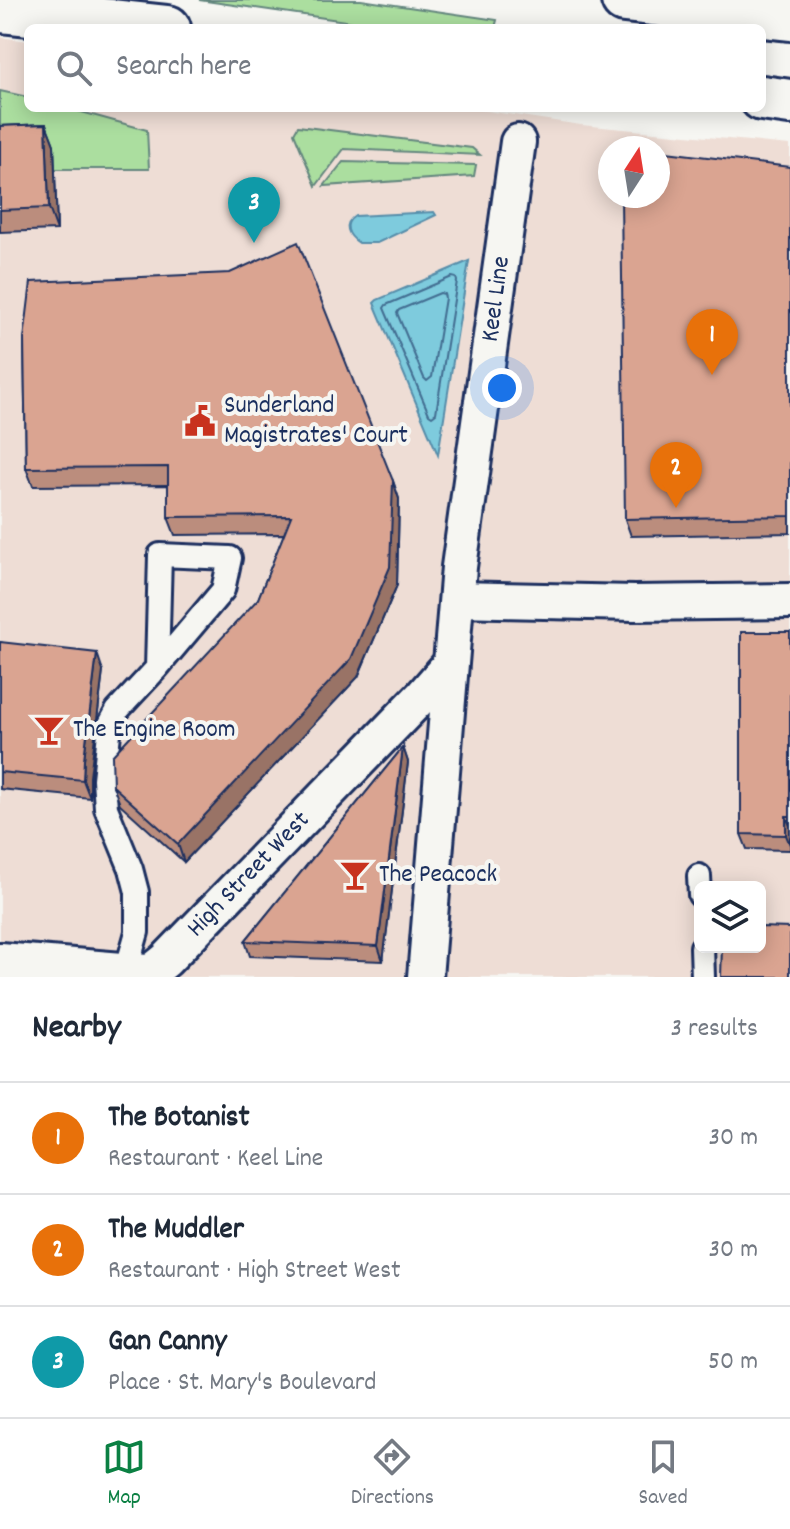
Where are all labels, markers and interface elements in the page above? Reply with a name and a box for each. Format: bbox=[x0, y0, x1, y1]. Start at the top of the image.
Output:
search box bbox=[24, 24, 766, 112]
icon: search bbox=[52, 46, 96, 90]
text: Search here bbox=[116, 47, 252, 90]
north arrow bbox=[598, 136, 670, 208]
pin: 3 bbox=[228, 177, 280, 243]
street label: Keel Line bbox=[472, 254, 520, 344]
pin: 1 bbox=[686, 309, 738, 375]
your location bbox=[482, 368, 522, 408]
place label: Sunderland Magistrates' Court bbox=[224, 388, 408, 455]
public building icon: Sunderland Magistrates' Court bbox=[183, 404, 217, 438]
pin: 2 bbox=[650, 442, 702, 508]
place label: The Engine Room bbox=[73, 712, 236, 749]
bar icon: The Engine Room bbox=[32, 713, 66, 747]
street label: High Street West bbox=[179, 803, 319, 946]
place label: The Peacock bbox=[379, 857, 497, 894]
bar icon: The Peacock bbox=[338, 858, 372, 892]
map controls bbox=[694, 881, 766, 953]
button: layers bbox=[694, 881, 766, 953]
text: Nearby bbox=[32, 1005, 121, 1054]
text: 3 results bbox=[671, 1011, 758, 1048]
text: The Botanist bbox=[108, 1098, 250, 1141]
text: 1 bbox=[55, 1120, 61, 1157]
text: 30 m bbox=[708, 1120, 758, 1157]
text: Restaurant · Keel Line bbox=[108, 1141, 323, 1178]
text: The Muddler bbox=[108, 1210, 244, 1253]
text: 2 bbox=[52, 1232, 64, 1269]
text: 30 m bbox=[708, 1232, 758, 1269]
text: Restaurant · High Street West bbox=[108, 1253, 401, 1290]
text: Gan Canny bbox=[108, 1322, 227, 1365]
text: 3 bbox=[52, 1344, 64, 1381]
text: 50 m bbox=[708, 1344, 758, 1381]
text: Place · St. Mary's Boulevard bbox=[108, 1365, 377, 1402]
tab: Map bbox=[102, 1435, 146, 1514]
tab: Directions bbox=[351, 1435, 434, 1514]
tab: Saved bbox=[639, 1435, 688, 1514]

